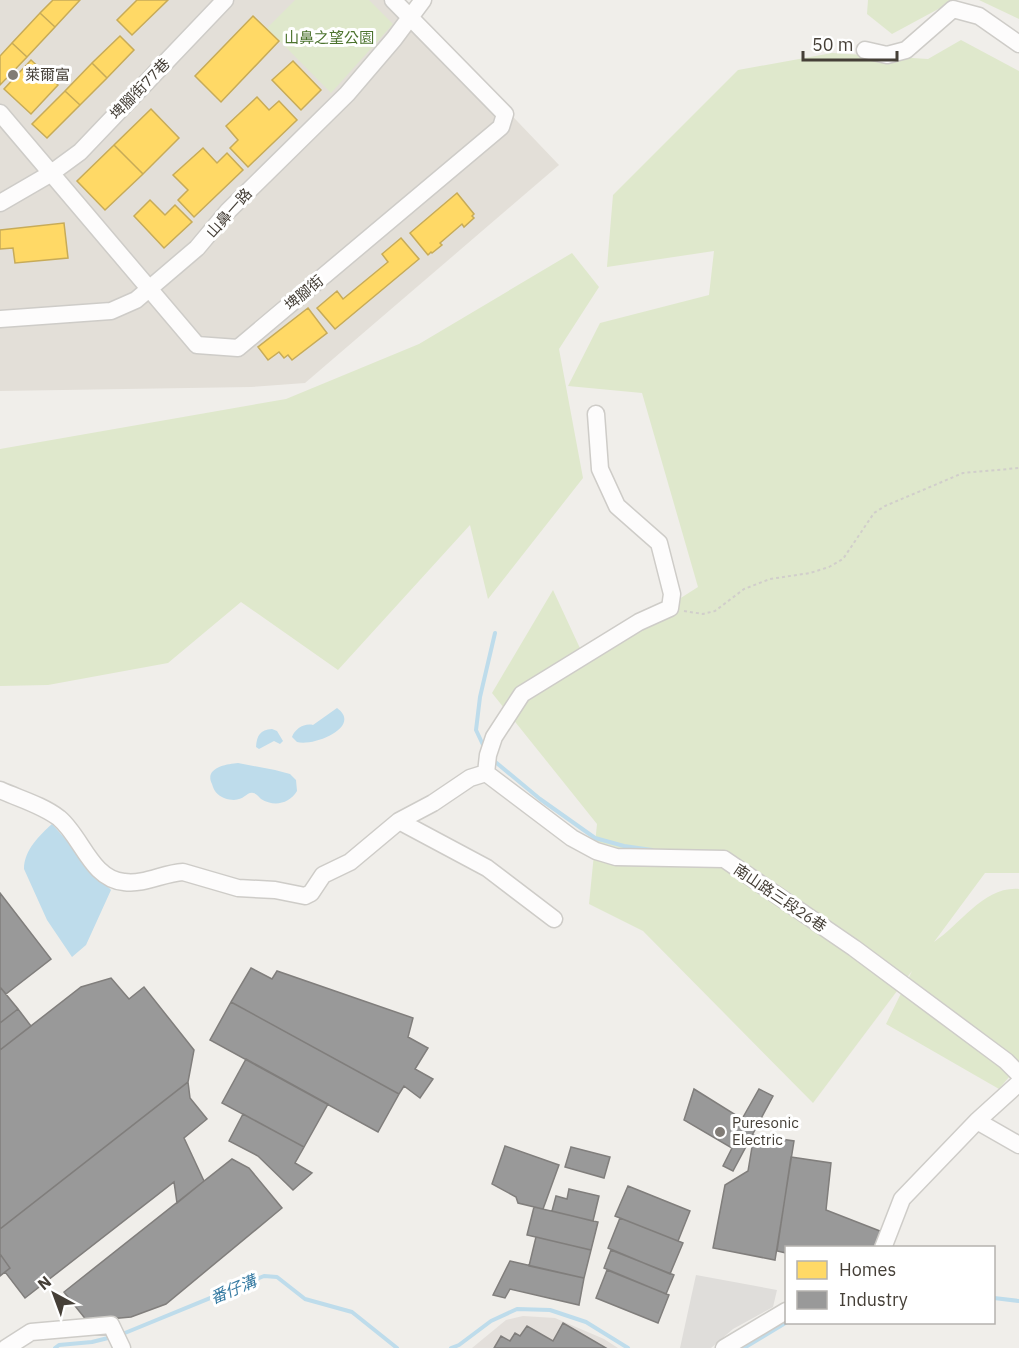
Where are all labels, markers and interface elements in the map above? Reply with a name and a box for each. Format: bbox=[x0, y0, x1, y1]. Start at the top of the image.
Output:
scale bar bbox=[803, 24, 898, 62]
park label: 山鼻之望公園 bbox=[284, 28, 374, 47]
text: 50 m bbox=[812, 33, 854, 56]
street label: 埤腳街77巷 bbox=[106, 54, 174, 123]
place label: 萊爾富 bbox=[25, 65, 70, 84]
marker: 萊爾富 bbox=[6, 68, 20, 82]
street label: 山鼻一路 bbox=[201, 184, 256, 241]
street label: 埤腳街 bbox=[280, 271, 327, 314]
street label: 南山路三段26巷 bbox=[730, 860, 830, 936]
place label: Puresonic Electric bbox=[732, 1113, 799, 1149]
marker: Puresonic Electric bbox=[713, 1125, 727, 1139]
legend bbox=[785, 1246, 995, 1324]
text: Homes bbox=[839, 1258, 896, 1281]
north arrow bbox=[24, 1264, 84, 1324]
water label: 番仔溝 bbox=[207, 1270, 261, 1308]
text: N bbox=[33, 1271, 55, 1294]
text: Industry bbox=[839, 1288, 908, 1311]

